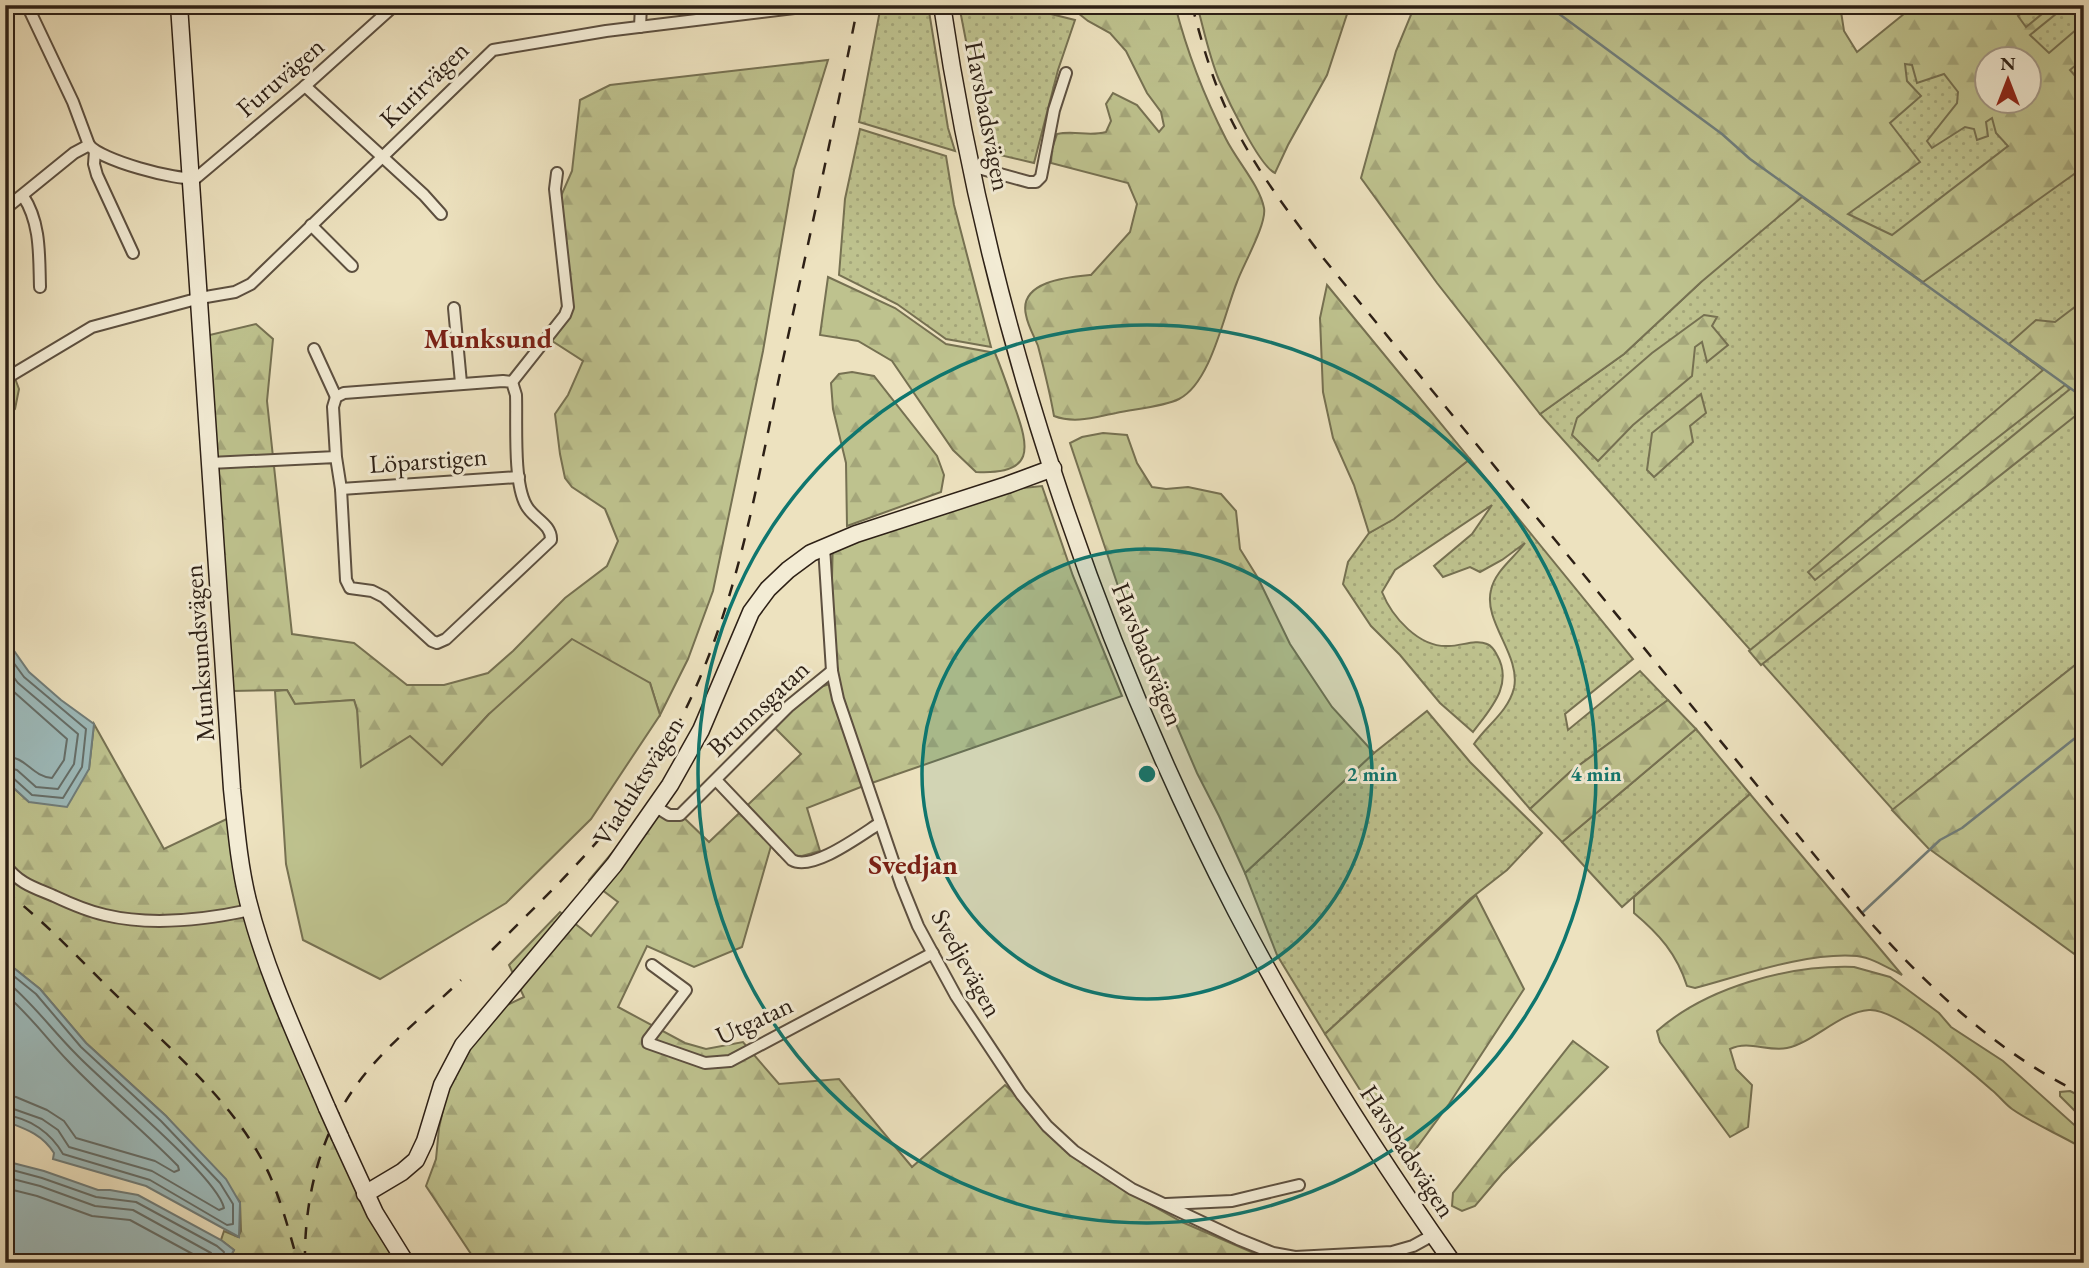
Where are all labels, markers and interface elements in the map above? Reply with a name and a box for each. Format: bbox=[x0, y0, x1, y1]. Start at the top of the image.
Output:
street label: Furuvägen bbox=[229, 29, 331, 125]
street label: Kurirvägen bbox=[372, 33, 476, 135]
street label: Havsbadsvägen bbox=[957, 38, 1019, 194]
north arrow bbox=[1974, 46, 2044, 116]
text: N bbox=[2000, 51, 2016, 76]
district label: Munksund bbox=[424, 320, 553, 356]
street label: Löparstigen bbox=[368, 439, 488, 481]
street label: Munksundsvägen bbox=[176, 563, 222, 742]
street label: Havsbadsvägen bbox=[1104, 577, 1192, 731]
street label: Brunnsgatan bbox=[700, 652, 816, 764]
street label: Viaduktsvägen bbox=[585, 710, 691, 852]
text: 2 min bbox=[1346, 760, 1398, 787]
text: 4 min bbox=[1570, 760, 1622, 787]
centre of rings bbox=[1135, 762, 1159, 786]
district label: Svedjan bbox=[868, 846, 958, 882]
street label: Svedjevägen bbox=[923, 903, 1011, 1023]
street label: Utgatan bbox=[710, 987, 798, 1053]
street label: Havsbadsvägen bbox=[1352, 1078, 1464, 1224]

